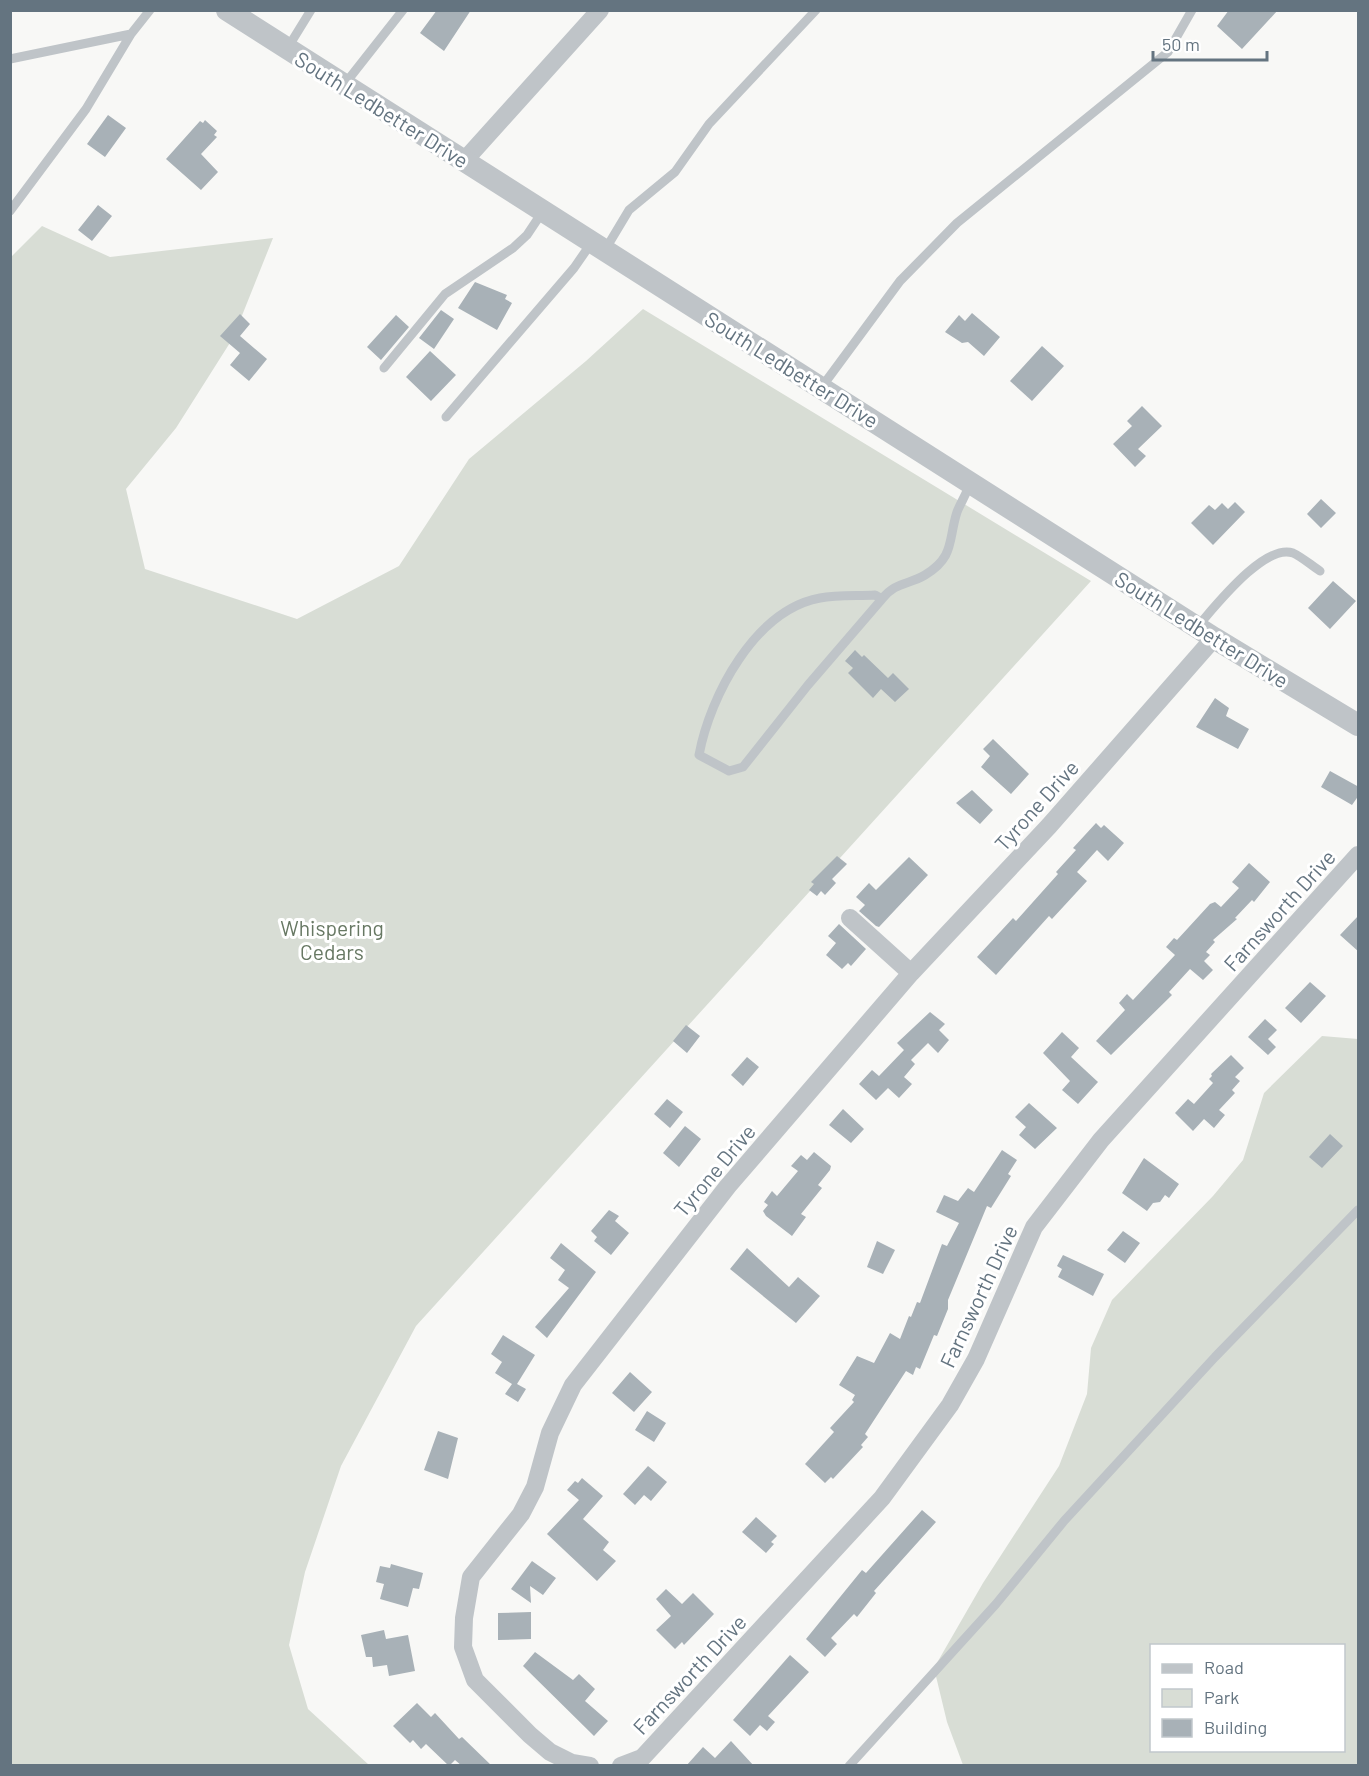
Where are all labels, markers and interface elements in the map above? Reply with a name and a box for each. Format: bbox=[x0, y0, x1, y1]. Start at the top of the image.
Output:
scale bar bbox=[1153, 24, 1267, 62]
text: 50 m bbox=[1162, 33, 1200, 55]
street label: South Ledbetter Drive bbox=[291, 45, 473, 173]
street label: South Ledbetter Drive bbox=[701, 305, 883, 433]
street label: South Ledbetter Drive bbox=[1111, 565, 1293, 693]
street label: Tyrone Drive bbox=[989, 755, 1083, 855]
street label: Farnsworth Drive bbox=[1218, 844, 1340, 976]
park label: Whispering Cedars bbox=[280, 915, 384, 964]
street label: Tyrone Drive bbox=[668, 1119, 760, 1221]
street label: Farnsworth Drive bbox=[934, 1221, 1022, 1371]
street label: Farnsworth Drive bbox=[627, 1609, 751, 1739]
legend bbox=[1150, 1644, 1345, 1752]
text: Road bbox=[1204, 1656, 1244, 1678]
text: Park bbox=[1204, 1686, 1239, 1708]
text: Building bbox=[1204, 1716, 1267, 1738]

